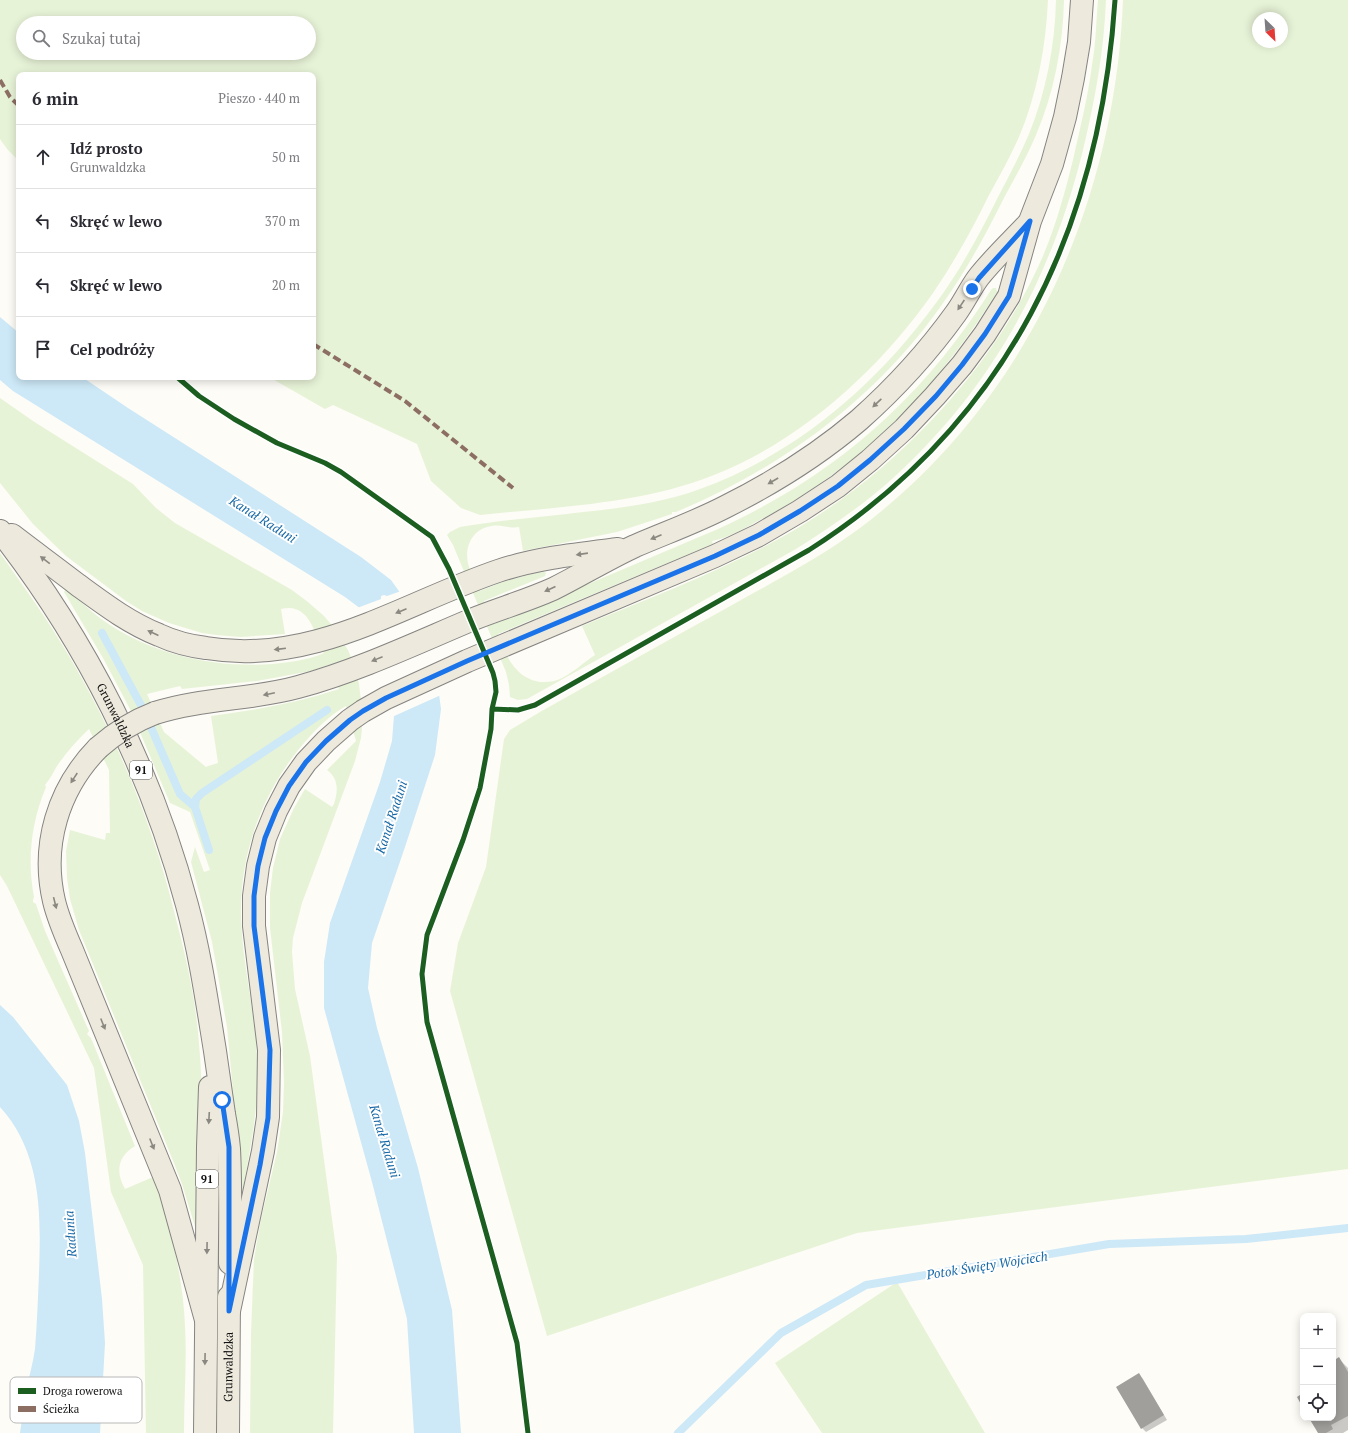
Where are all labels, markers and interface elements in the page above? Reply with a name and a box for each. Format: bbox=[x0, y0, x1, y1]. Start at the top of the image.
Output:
north arrow bbox=[1252, 12, 1288, 48]
search box bbox=[16, 16, 316, 60]
icon: search bbox=[30, 27, 52, 49]
text: Szukaj tutaj bbox=[62, 28, 141, 48]
text: 6 min bbox=[32, 87, 79, 110]
text: Pieszo · 440 m bbox=[218, 89, 300, 107]
text: Idź prosto bbox=[70, 138, 143, 158]
icon: ahead bbox=[32, 146, 54, 168]
text: 50 m bbox=[272, 148, 300, 166]
text: Grunwaldzka bbox=[70, 158, 146, 176]
icon: left bbox=[32, 210, 54, 232]
text: Skręć w lewo bbox=[70, 211, 162, 231]
text: 370 m bbox=[265, 212, 300, 230]
icon: left bbox=[32, 274, 54, 296]
text: Skręć w lewo bbox=[70, 275, 162, 295]
text: 20 m bbox=[272, 276, 300, 294]
route end bbox=[963, 280, 981, 298]
one-way arrow bbox=[957, 300, 965, 310]
icon: arrive bbox=[32, 338, 54, 360]
text: Cel podróży bbox=[70, 339, 154, 359]
one-way arrow bbox=[872, 398, 882, 408]
one-way arrow bbox=[768, 477, 778, 485]
water label: Kanał Raduni bbox=[225, 491, 300, 547]
one-way arrow bbox=[650, 535, 662, 541]
one-way arrow bbox=[576, 551, 588, 557]
one-way arrow bbox=[40, 556, 51, 564]
one-way arrow bbox=[544, 586, 556, 593]
one-way arrow bbox=[394, 608, 406, 614]
one-way arrow bbox=[147, 630, 158, 636]
one-way arrow bbox=[274, 646, 286, 652]
one-way arrow bbox=[370, 657, 382, 663]
street label: Grunwaldzka bbox=[94, 680, 138, 750]
one-way arrow bbox=[263, 691, 276, 697]
road number: 91 bbox=[130, 761, 152, 779]
one-way arrow bbox=[70, 772, 77, 784]
water label: Kanał Raduni bbox=[370, 778, 411, 857]
one-way arrow bbox=[53, 897, 59, 909]
one-way arrow bbox=[100, 1019, 106, 1031]
route start bbox=[213, 1091, 231, 1109]
water label: Kanał Raduni bbox=[365, 1101, 405, 1180]
one-way arrow bbox=[206, 1112, 212, 1125]
one-way arrow bbox=[150, 1139, 156, 1151]
road number: 91 bbox=[196, 1170, 218, 1188]
water label: Radunia bbox=[59, 1210, 81, 1259]
one-way arrow bbox=[203, 1242, 210, 1254]
water label: Potok Święty Wojciech bbox=[924, 1247, 1049, 1284]
map controls bbox=[1300, 1313, 1336, 1421]
button: + bbox=[1300, 1313, 1336, 1349]
street label: Grunwaldzka bbox=[220, 1332, 236, 1402]
button: − bbox=[1300, 1349, 1336, 1385]
one-way arrow bbox=[202, 1353, 208, 1366]
legend bbox=[10, 1377, 142, 1423]
text: Droga rowerowa bbox=[43, 1384, 123, 1398]
button: locate bbox=[1300, 1385, 1336, 1421]
text: Ścieżka bbox=[43, 1402, 80, 1416]

